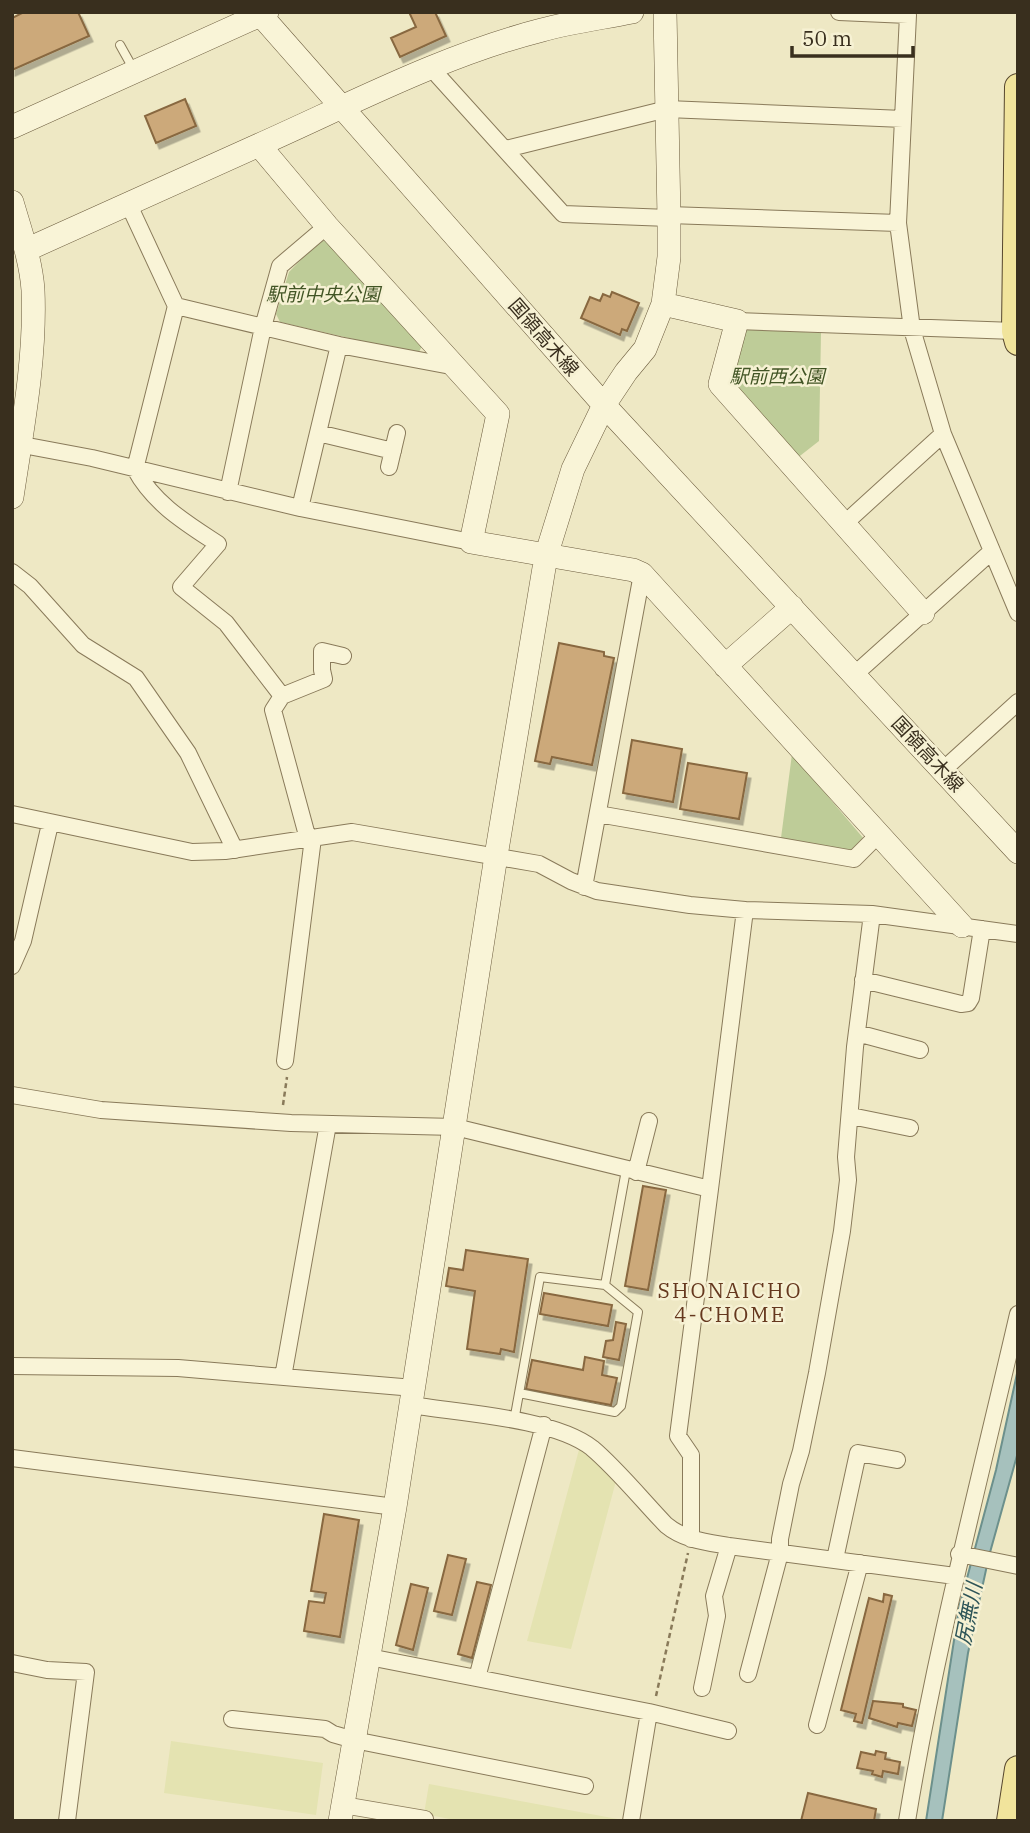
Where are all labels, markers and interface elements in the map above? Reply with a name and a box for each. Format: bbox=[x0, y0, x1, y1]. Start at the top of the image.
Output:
scale bar bbox=[792, 14, 913, 58]
text: 50 m bbox=[802, 24, 852, 52]
park label: 駅前中央公園 bbox=[266, 282, 383, 306]
street label: 国領高木線 bbox=[504, 293, 584, 381]
park label: 駅前西公園 bbox=[729, 364, 827, 388]
street label: 国領高木線 bbox=[887, 711, 969, 797]
district label: SHONAICHO 4-CHOME bbox=[658, 1276, 802, 1328]
water label: 尻無川 bbox=[948, 1578, 988, 1647]

